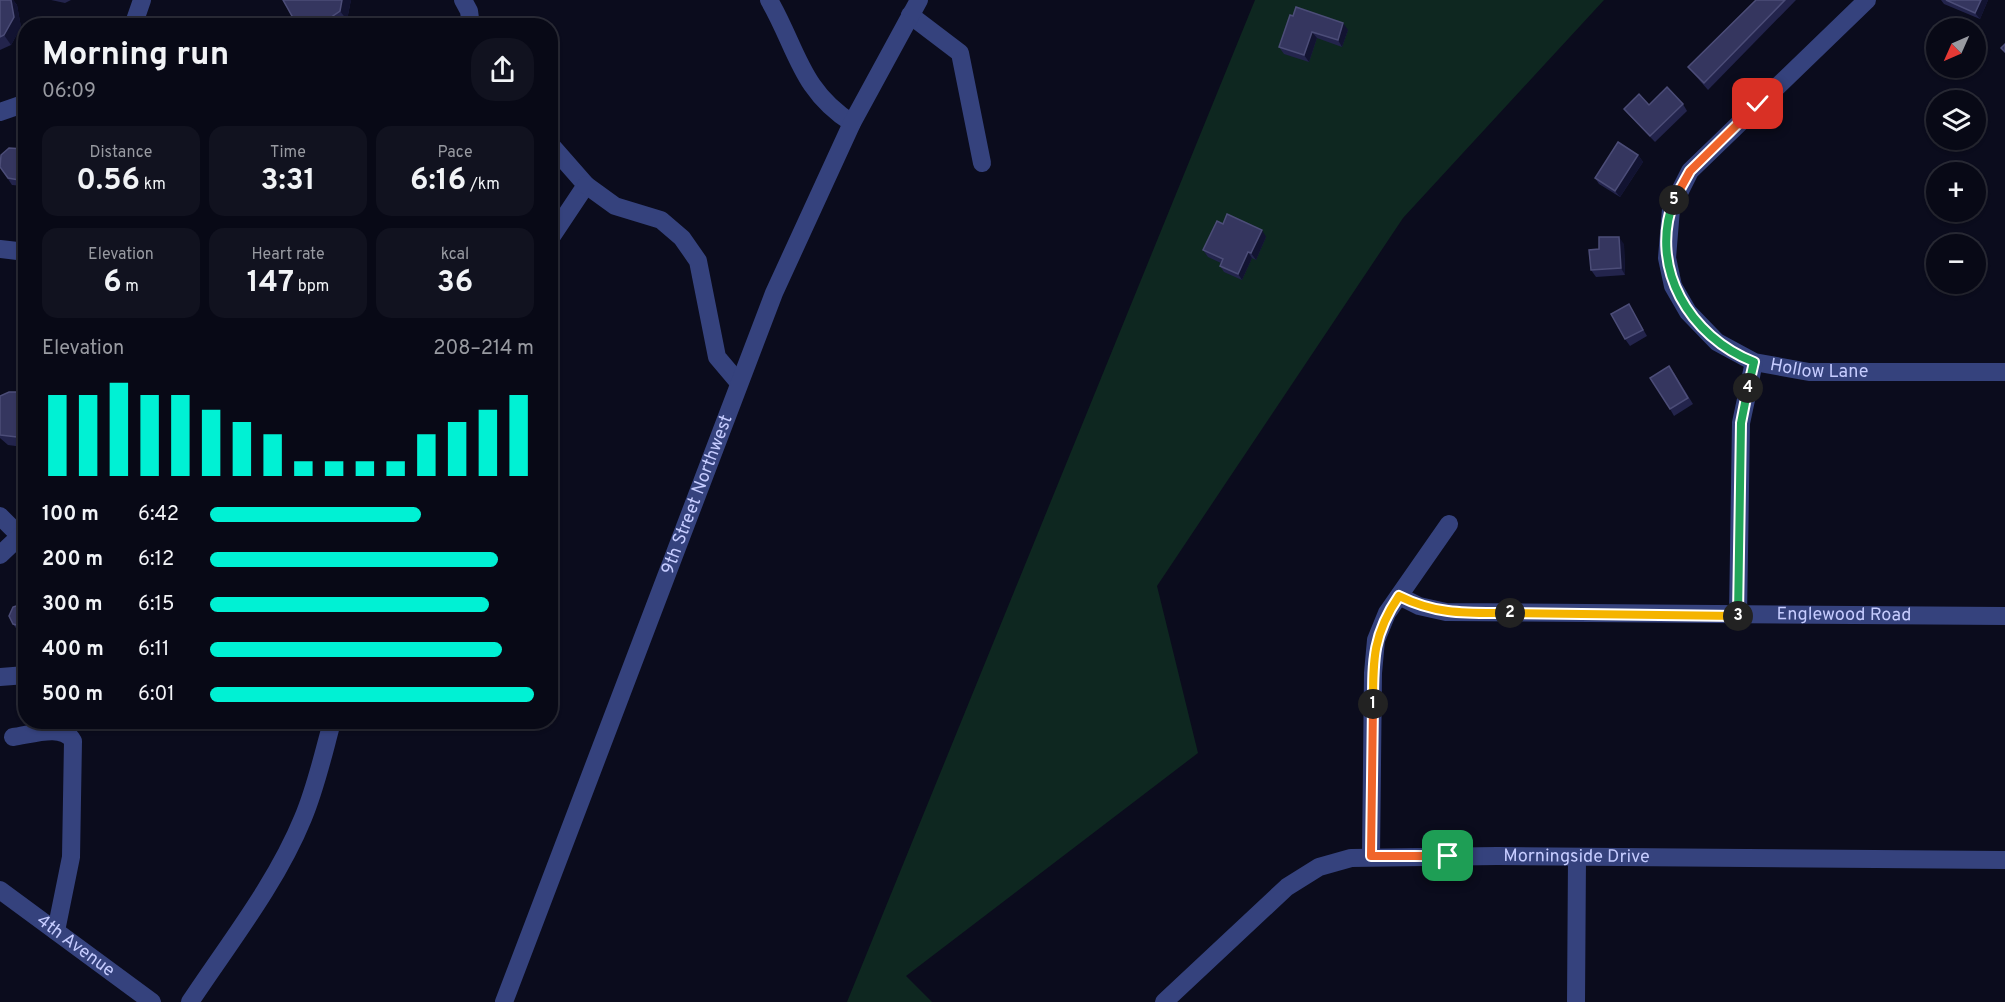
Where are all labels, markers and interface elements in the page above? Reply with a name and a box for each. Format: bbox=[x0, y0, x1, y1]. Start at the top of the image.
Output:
north arrow bbox=[1926, 18, 1986, 78]
map controls bbox=[1926, 18, 1986, 294]
text: Morning run bbox=[42, 35, 229, 77]
button: share bbox=[471, 38, 534, 101]
pin bbox=[1732, 78, 1783, 129]
text: 06:09 bbox=[42, 79, 96, 105]
icon: check bbox=[1741, 87, 1774, 120]
button: layers bbox=[1926, 90, 1986, 150]
text: Distance bbox=[90, 143, 152, 163]
text: Time bbox=[270, 143, 306, 163]
text: Pace bbox=[437, 143, 473, 163]
button: + bbox=[1926, 162, 1986, 222]
text: 0.56 bbox=[76, 163, 140, 200]
text: 3:31 bbox=[260, 163, 316, 200]
text: 6:16 bbox=[410, 163, 466, 200]
text: km bbox=[140, 175, 166, 195]
text: /km bbox=[466, 175, 500, 195]
pin: 5 bbox=[1659, 185, 1689, 215]
text: 5 bbox=[1669, 190, 1679, 210]
button: − bbox=[1926, 234, 1986, 294]
text: Elevation bbox=[88, 245, 154, 265]
text: Heart rate bbox=[251, 245, 325, 265]
text: kcal bbox=[441, 245, 469, 265]
text: 6 bbox=[103, 265, 122, 302]
text: 147 bbox=[247, 265, 294, 302]
text: 36 bbox=[437, 265, 473, 302]
text: m bbox=[122, 277, 139, 297]
text: bpm bbox=[294, 277, 329, 297]
text: Elevation bbox=[42, 336, 124, 362]
text: 208–214 m bbox=[433, 336, 534, 362]
street label: Hollow Lane bbox=[1768, 354, 1868, 384]
pin: 4 bbox=[1733, 373, 1763, 403]
text: 4 bbox=[1743, 378, 1753, 398]
street label: 9th Street Northwest bbox=[656, 411, 738, 578]
text: 100 m bbox=[42, 502, 99, 528]
text: 6:42 bbox=[138, 502, 179, 528]
text: 200 m bbox=[42, 547, 103, 573]
text: 6:12 bbox=[138, 547, 174, 573]
text: 300 m bbox=[42, 592, 103, 618]
text: 6:15 bbox=[138, 592, 174, 618]
pin: 2 bbox=[1495, 598, 1525, 628]
pin: 3 bbox=[1723, 601, 1753, 631]
text: 2 bbox=[1505, 603, 1515, 623]
street label: Englewood Road bbox=[1776, 603, 1912, 627]
text: 3 bbox=[1733, 606, 1743, 626]
text: 400 m bbox=[42, 637, 104, 663]
text: 6:11 bbox=[138, 637, 169, 663]
text: 500 m bbox=[42, 682, 103, 708]
text: 6:01 bbox=[138, 682, 175, 708]
pin: 1 bbox=[1358, 689, 1388, 719]
text: 1 bbox=[1370, 694, 1376, 714]
pin bbox=[1422, 830, 1473, 881]
icon: arrive bbox=[1431, 839, 1464, 872]
street label: Morningside Drive bbox=[1503, 845, 1650, 869]
street label: 4th Avenue bbox=[32, 909, 119, 982]

